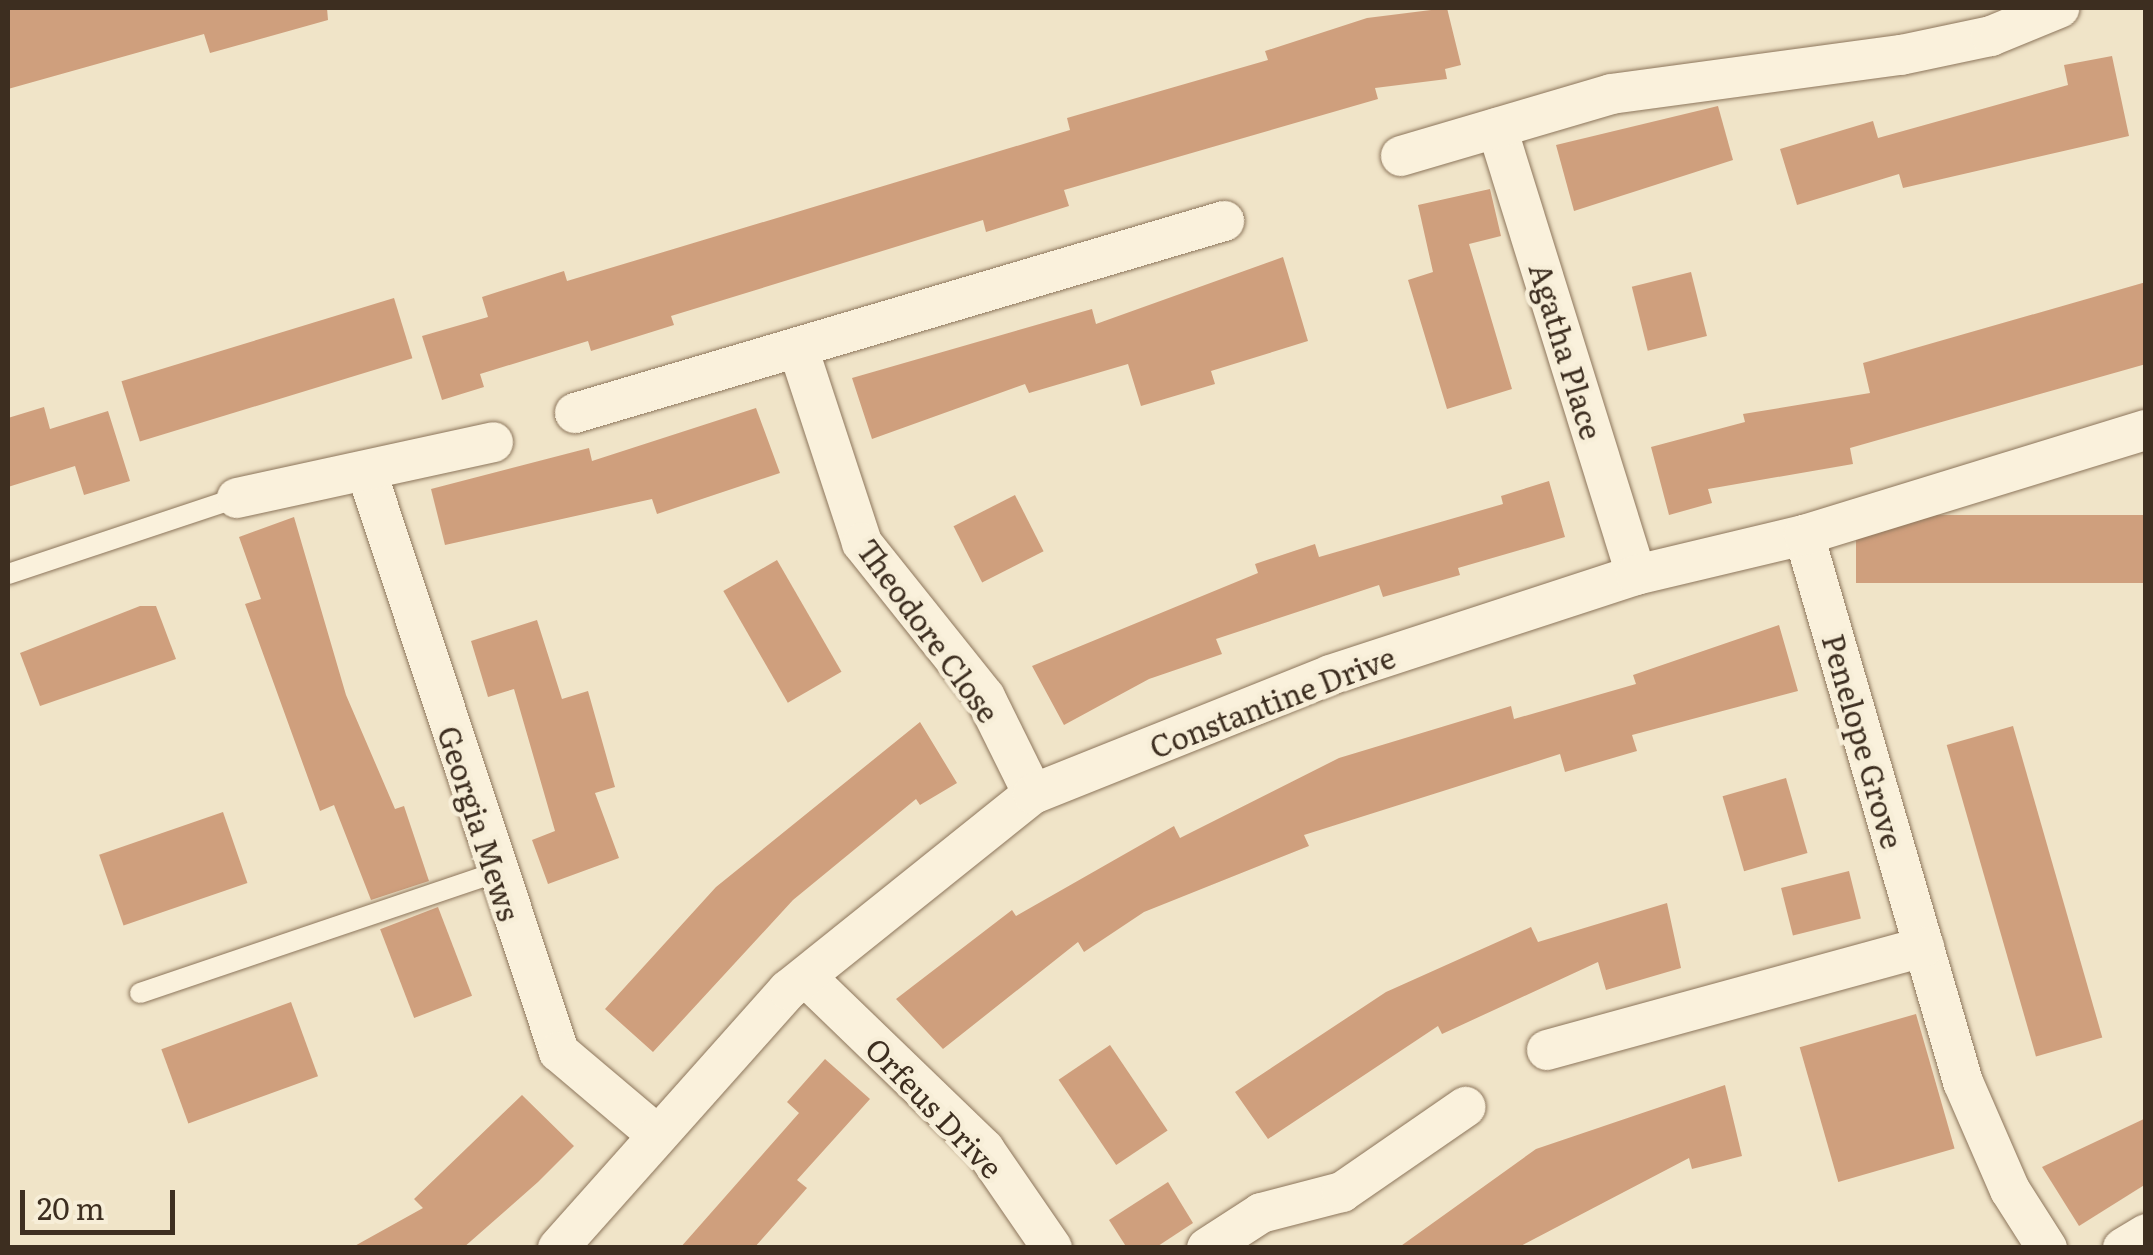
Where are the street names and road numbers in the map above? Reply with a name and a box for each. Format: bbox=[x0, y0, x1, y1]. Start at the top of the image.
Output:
street label: Agatha Place bbox=[1523, 259, 1611, 443]
street label: Theodore Close bbox=[851, 531, 1007, 729]
street label: Penelope Grove bbox=[1816, 630, 1912, 852]
street label: Constantine Drive bbox=[1144, 638, 1400, 764]
street label: Georgia Mews bbox=[432, 721, 528, 925]
street label: Orfeus Drive bbox=[859, 1029, 1011, 1185]

